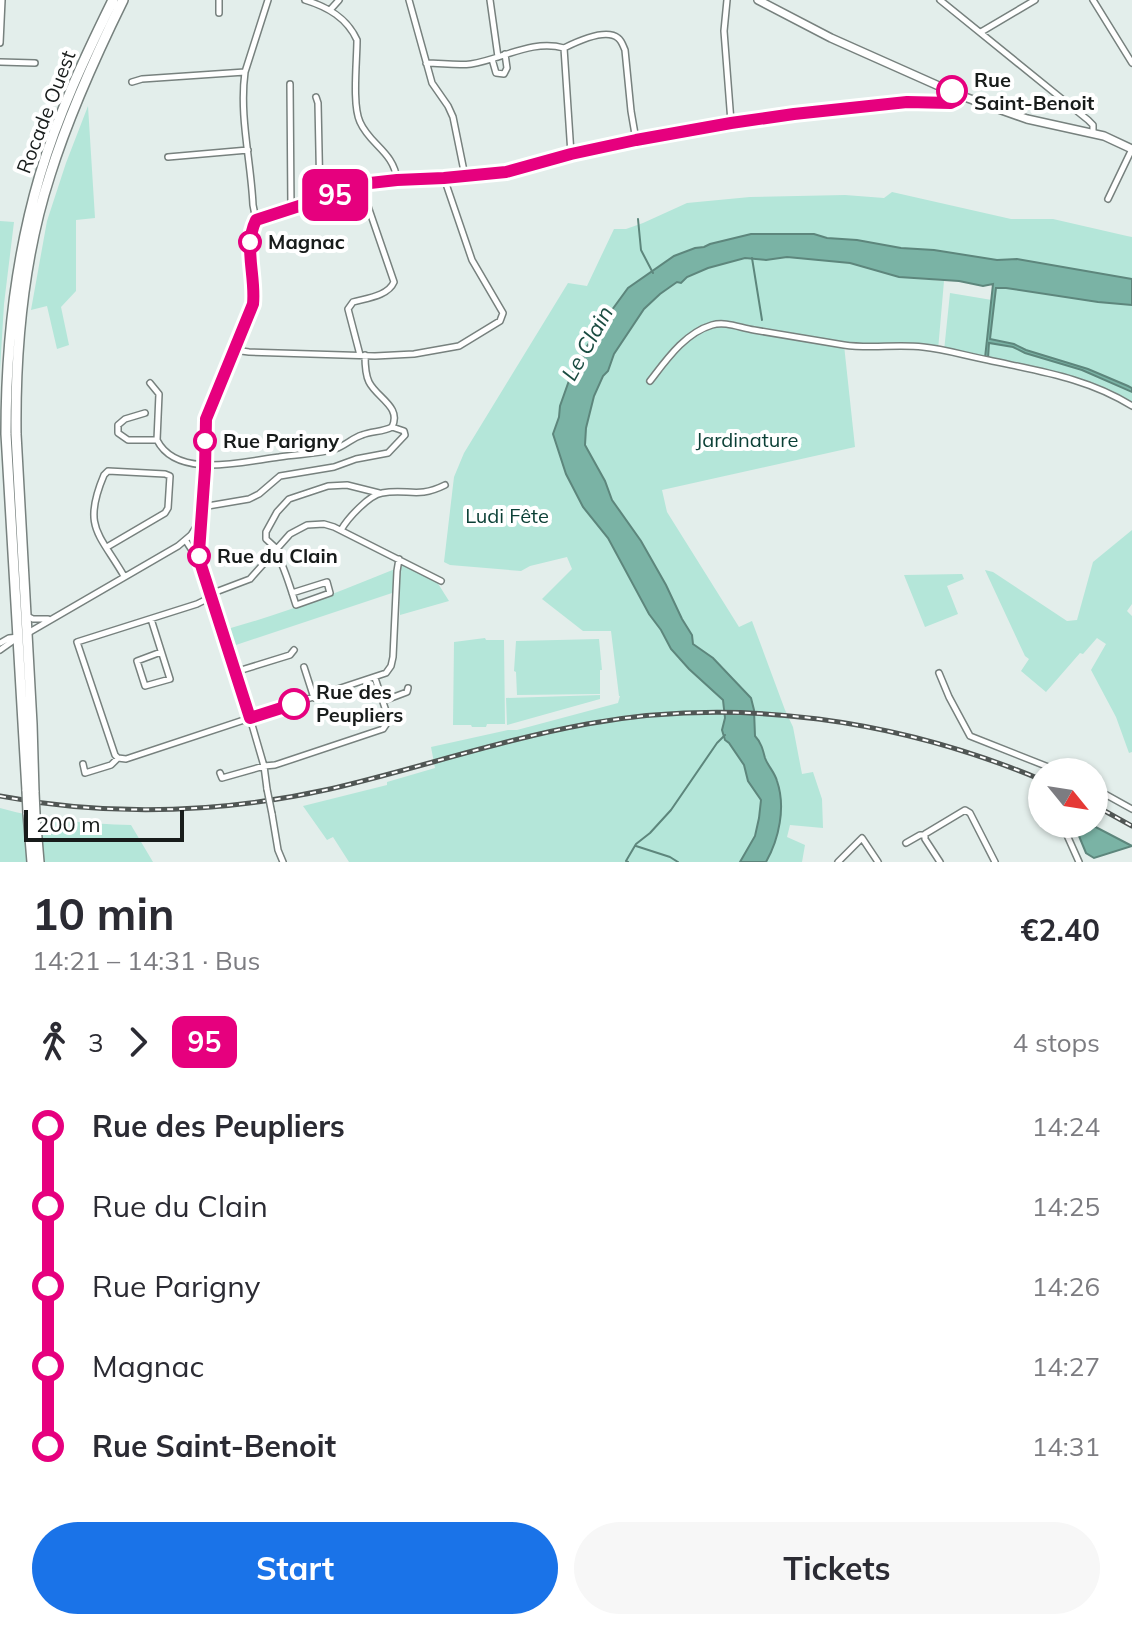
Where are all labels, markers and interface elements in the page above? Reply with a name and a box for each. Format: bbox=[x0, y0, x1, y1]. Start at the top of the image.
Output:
street label: Rocade Ouest bbox=[11, 47, 80, 177]
place label: Rue Saint-Benoit bbox=[974, 67, 1095, 115]
marker: Rue Saint-Benoit bbox=[937, 76, 967, 106]
line badge: 95 bbox=[299, 169, 371, 221]
text: 95 bbox=[318, 177, 352, 212]
place label: Magnac bbox=[268, 229, 345, 254]
marker: Magnac bbox=[239, 231, 261, 253]
water label: Le Clain bbox=[555, 301, 619, 385]
park label: Jardinature bbox=[696, 427, 798, 452]
place label: Rue Parigny bbox=[223, 428, 339, 453]
marker: Rue Parigny bbox=[194, 430, 216, 452]
park label: Ludi Fête bbox=[465, 503, 549, 528]
place label: Rue du Clain bbox=[217, 543, 338, 568]
marker: Rue du Clain bbox=[188, 545, 210, 567]
place label: Rue des Peupliers bbox=[316, 679, 403, 727]
marker: Rue des Peupliers bbox=[279, 689, 309, 719]
north arrow bbox=[1028, 758, 1108, 838]
map controls bbox=[1028, 758, 1108, 838]
scale bar bbox=[24, 806, 184, 842]
text: 200 m bbox=[36, 810, 101, 838]
text: 10 min bbox=[32, 886, 174, 941]
text: €2.40 bbox=[1021, 911, 1100, 949]
text: 14:21 – 14:31 · Bus bbox=[32, 944, 261, 977]
icon: walk bbox=[32, 1020, 76, 1064]
icon: forward bbox=[116, 1020, 160, 1064]
text: 95 bbox=[188, 1024, 221, 1059]
text: 3 bbox=[88, 1026, 104, 1059]
text: 4 stops bbox=[1013, 1026, 1100, 1059]
text: Rue des Peupliers bbox=[92, 1107, 345, 1145]
text: 14:24 bbox=[1032, 1110, 1100, 1143]
text: Rue du Clain bbox=[92, 1187, 268, 1225]
text: 14:25 bbox=[1032, 1190, 1100, 1223]
text: Rue Parigny bbox=[92, 1267, 261, 1305]
text: 14:26 bbox=[1032, 1270, 1100, 1303]
text: Magnac bbox=[92, 1347, 204, 1385]
text: 14:27 bbox=[1032, 1350, 1100, 1383]
text: Rue Saint-Benoit bbox=[92, 1427, 336, 1465]
text: 14:31 bbox=[1032, 1430, 1100, 1463]
button: Start bbox=[32, 1522, 558, 1614]
button: Tickets bbox=[574, 1522, 1100, 1614]

